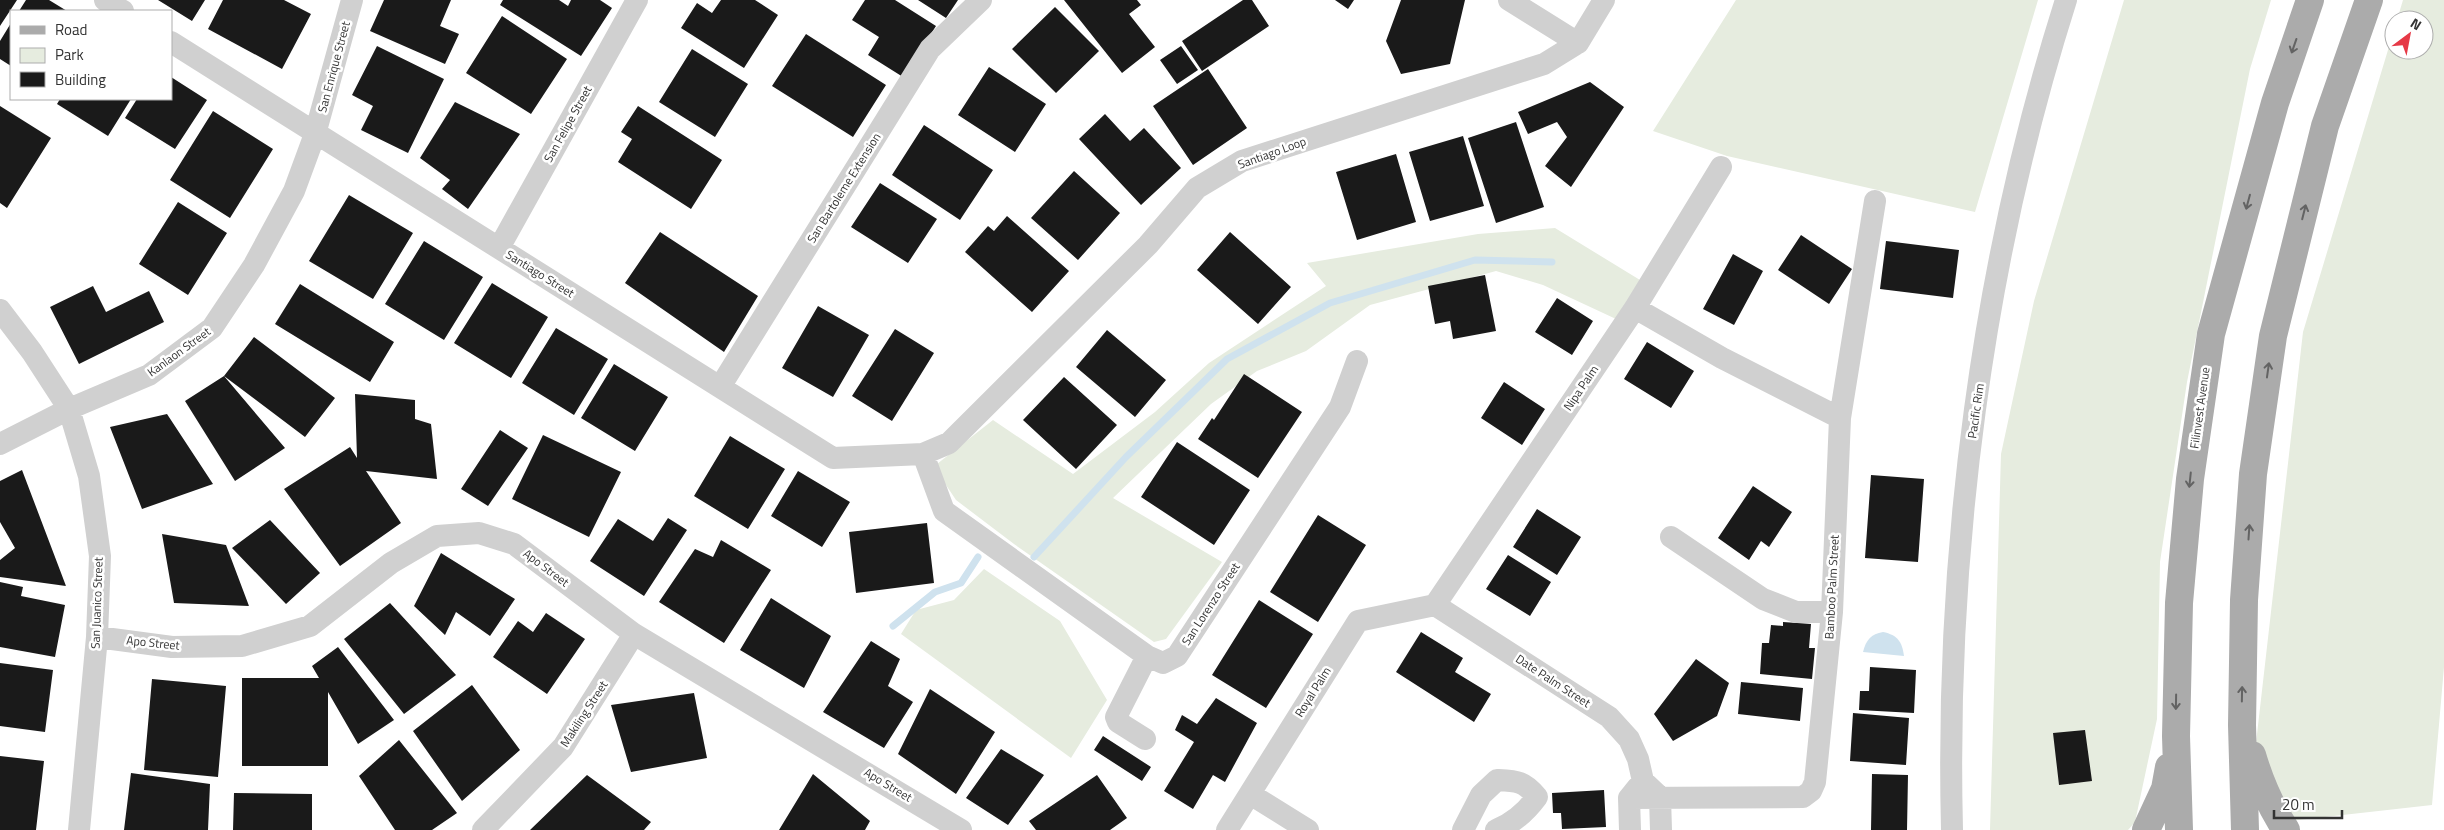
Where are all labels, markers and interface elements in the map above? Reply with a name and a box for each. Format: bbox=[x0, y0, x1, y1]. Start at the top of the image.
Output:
legend bbox=[10, 10, 172, 100]
north arrow bbox=[2384, 10, 2434, 60]
text: N bbox=[2406, 12, 2426, 35]
text: Road bbox=[55, 18, 87, 41]
street label: San Enrique Street bbox=[312, 18, 355, 115]
one-way arrow bbox=[2289, 38, 2298, 53]
text: Park bbox=[55, 43, 84, 66]
text: Building bbox=[55, 68, 106, 91]
street label: San Felipe Street bbox=[539, 81, 597, 166]
street label: San Bartoleme Extension bbox=[802, 129, 885, 247]
street label: Santiago Loop bbox=[1235, 131, 1309, 174]
one-way arrow bbox=[2242, 193, 2252, 209]
one-way arrow bbox=[2300, 204, 2309, 220]
street label: Santiago Street bbox=[502, 245, 579, 303]
street label: Kanlaon Street bbox=[143, 322, 215, 381]
street label: Nipa Palm bbox=[1558, 361, 1603, 414]
one-way arrow bbox=[2263, 363, 2273, 379]
street label: Filinvest Avenue bbox=[2184, 366, 2215, 450]
street label: Pacific Rim bbox=[1962, 382, 1989, 440]
one-way arrow bbox=[2185, 472, 2195, 488]
one-way arrow bbox=[2244, 524, 2253, 540]
street label: Bamboo Palm Street bbox=[1819, 534, 1844, 640]
street label: Apo Street bbox=[519, 544, 574, 592]
street label: San Juanico Street bbox=[85, 556, 108, 649]
street label: San Lorenzo Street bbox=[1177, 558, 1245, 649]
street label: Apo Street bbox=[126, 630, 181, 655]
street label: Date Palm Street bbox=[1512, 649, 1595, 712]
street label: Royal Palm bbox=[1290, 663, 1336, 721]
street label: Makiling Street bbox=[555, 676, 613, 751]
one-way arrow bbox=[2237, 686, 2247, 702]
one-way arrow bbox=[2171, 694, 2181, 710]
street label: Apo Street bbox=[860, 763, 917, 807]
scale bar bbox=[2274, 788, 2342, 820]
text: 20 m bbox=[2282, 793, 2315, 816]

